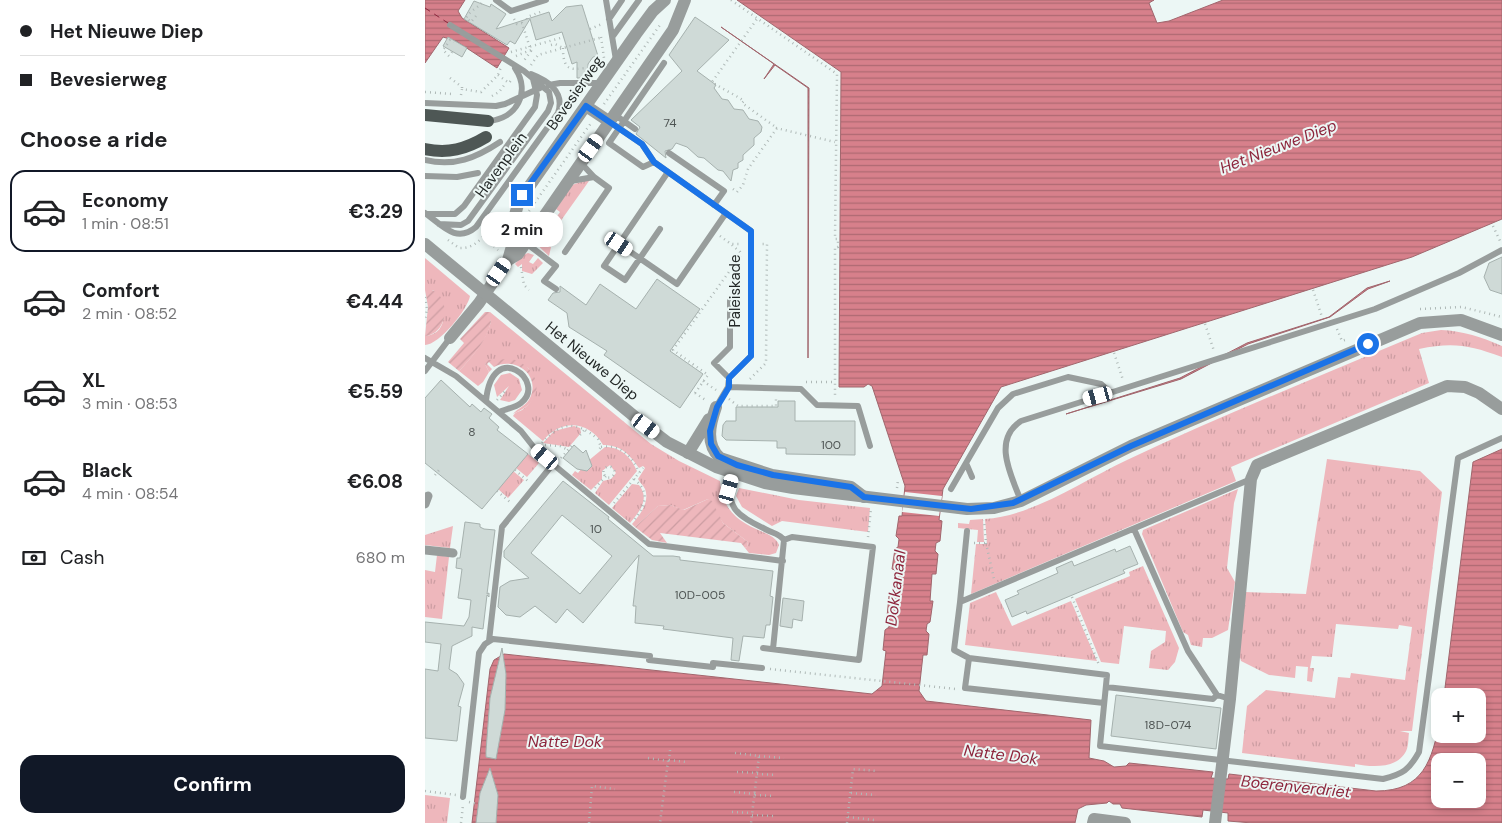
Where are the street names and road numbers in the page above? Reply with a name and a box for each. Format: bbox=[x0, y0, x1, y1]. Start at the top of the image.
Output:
street label: Bevesierweg bbox=[542, 52, 608, 134]
street label: Havenplein bbox=[471, 128, 531, 202]
street label: Paleiskade bbox=[725, 254, 745, 328]
street label: Het Nieuwe Diep bbox=[541, 317, 643, 405]

